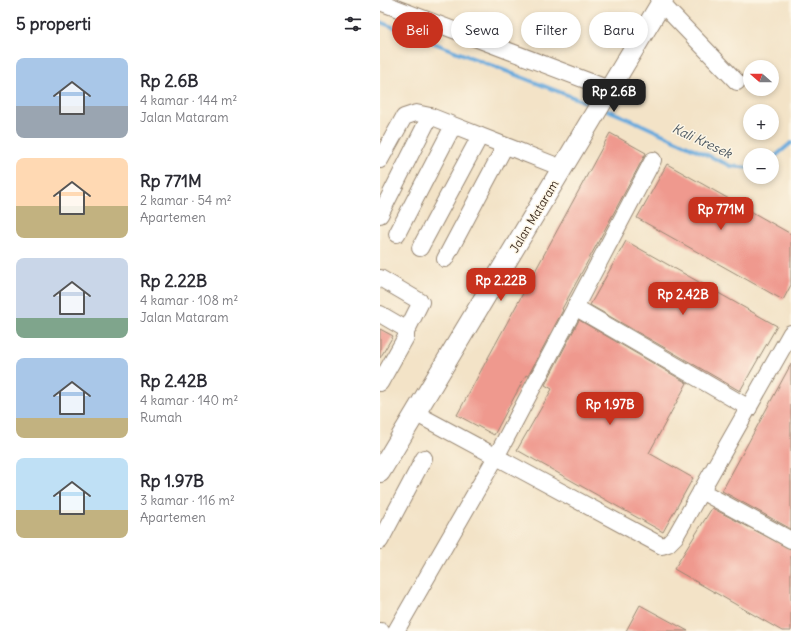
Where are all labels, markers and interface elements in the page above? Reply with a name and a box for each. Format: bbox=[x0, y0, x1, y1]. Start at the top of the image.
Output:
chip: Beli bbox=[392, 12, 443, 48]
chip: Sewa bbox=[451, 12, 513, 48]
chip: Filter bbox=[521, 12, 581, 48]
chip: Baru bbox=[589, 12, 648, 48]
text: 5 properti bbox=[16, 13, 91, 35]
icon: filters bbox=[342, 13, 364, 35]
north arrow bbox=[743, 60, 779, 96]
map controls bbox=[743, 60, 779, 184]
text: Rp 2.6B bbox=[140, 70, 198, 92]
icon: home bbox=[48, 74, 96, 122]
pin: Rp 2.6B bbox=[577, 79, 651, 113]
text: Rp 2.6B bbox=[592, 83, 636, 100]
text: 4 kamar · 144 m² bbox=[140, 92, 237, 109]
button: + bbox=[743, 104, 779, 140]
text: Jalan Mataram bbox=[140, 109, 229, 126]
water label: Kali Kresek bbox=[669, 120, 736, 163]
button: − bbox=[743, 148, 779, 184]
text: Rp 771M bbox=[140, 170, 202, 192]
icon: home bbox=[48, 174, 96, 222]
street label: Jalan Mataram bbox=[507, 177, 562, 255]
text: 2 kamar · 54 m² bbox=[140, 192, 232, 209]
pin: Rp 771M bbox=[684, 197, 758, 231]
text: Rp 771M bbox=[697, 201, 745, 218]
text: Apartemen bbox=[140, 209, 206, 226]
pin: Rp 2.22B bbox=[460, 268, 542, 302]
text: Rp 2.22B bbox=[140, 270, 207, 292]
text: Rp 2.22B bbox=[475, 272, 527, 289]
icon: home bbox=[48, 274, 96, 322]
pin: Rp 2.42B bbox=[642, 282, 724, 316]
text: Rp 2.42B bbox=[657, 286, 709, 303]
text: 4 kamar · 108 m² bbox=[140, 292, 238, 309]
text: Jalan Mataram bbox=[140, 309, 229, 326]
text: Rp 2.42B bbox=[140, 370, 207, 392]
icon: home bbox=[48, 374, 96, 422]
text: 4 kamar · 140 m² bbox=[140, 392, 238, 409]
pin: Rp 1.97B bbox=[569, 392, 651, 426]
text: Rp 1.97B bbox=[586, 396, 634, 413]
text: Rumah bbox=[140, 409, 182, 426]
text: Rp 1.97B bbox=[140, 470, 204, 492]
icon: home bbox=[48, 474, 96, 522]
text: 3 kamar · 116 m² bbox=[140, 492, 235, 509]
text: Apartemen bbox=[140, 509, 206, 526]

